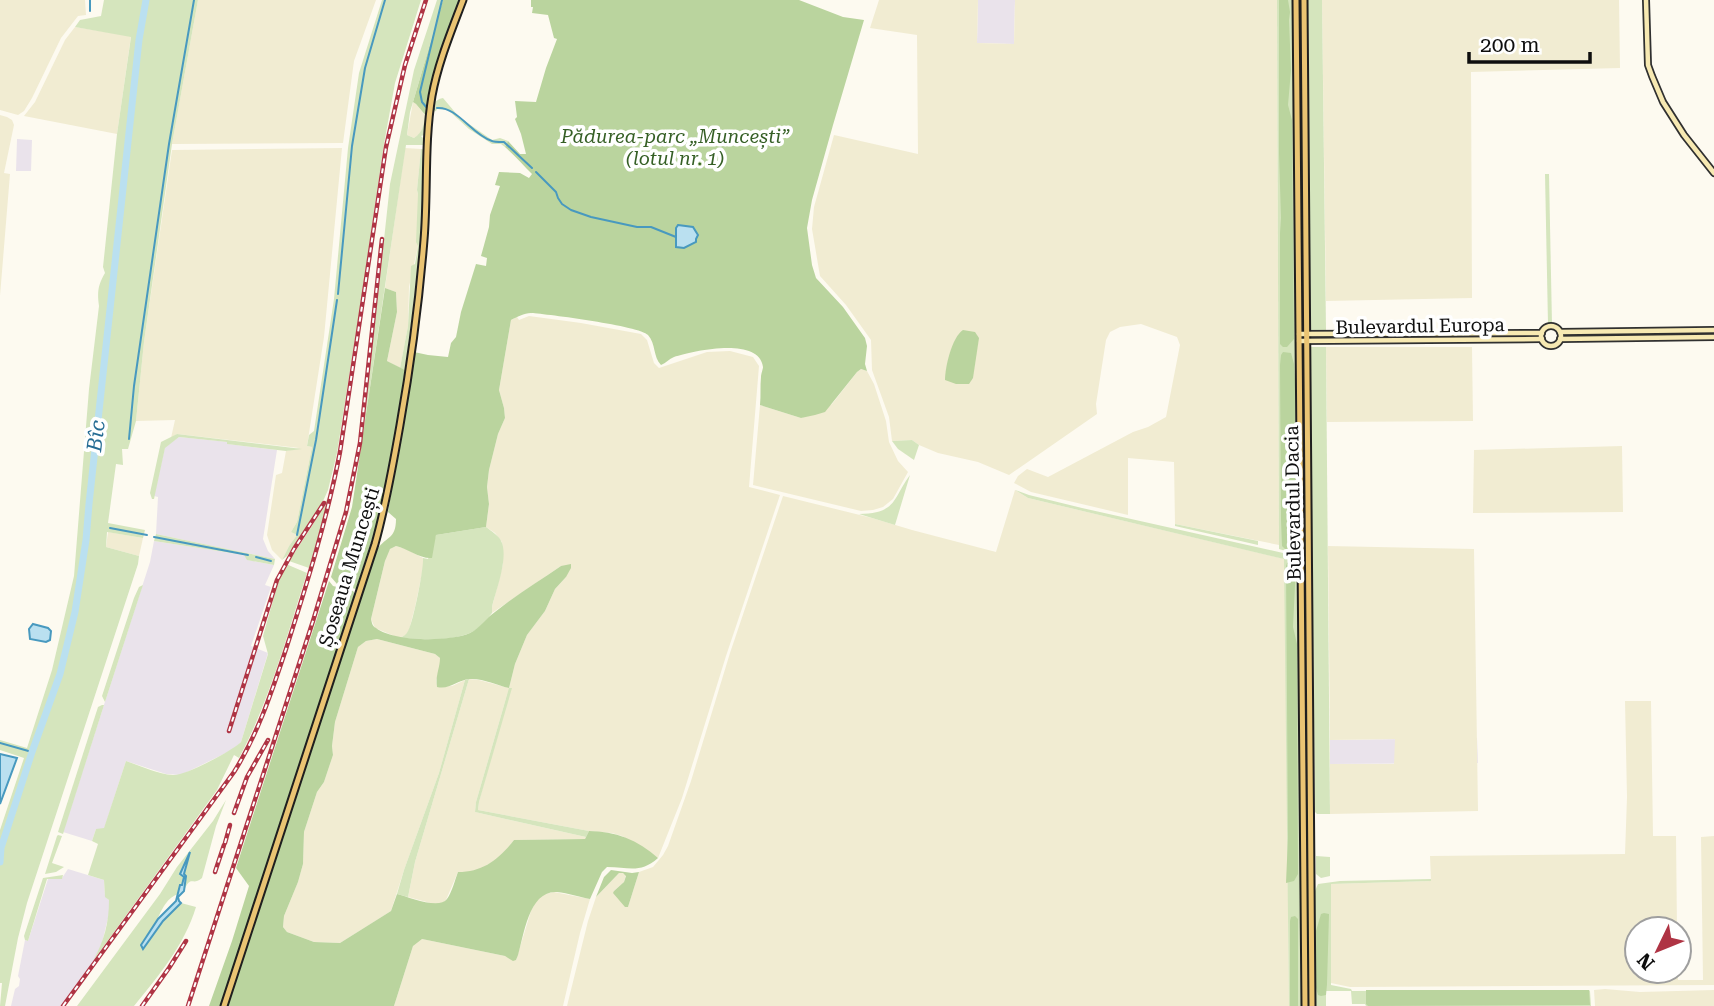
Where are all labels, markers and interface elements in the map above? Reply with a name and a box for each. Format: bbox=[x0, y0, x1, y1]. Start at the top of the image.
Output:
scale bar bbox=[1469, 21, 1590, 65]
text: 200 m bbox=[1480, 33, 1540, 57]
park label: Pădurea-parc „Muncești” (lotul nr. 1) bbox=[560, 125, 790, 170]
street label: Bulevardul Europa bbox=[1335, 313, 1506, 339]
water label: Bîc bbox=[82, 419, 110, 454]
street label: Bulevardul Dacia bbox=[1280, 424, 1306, 581]
street label: Șoseaua Muncești bbox=[314, 484, 386, 650]
north arrow bbox=[1623, 915, 1693, 985]
text: N bbox=[1632, 948, 1659, 974]

